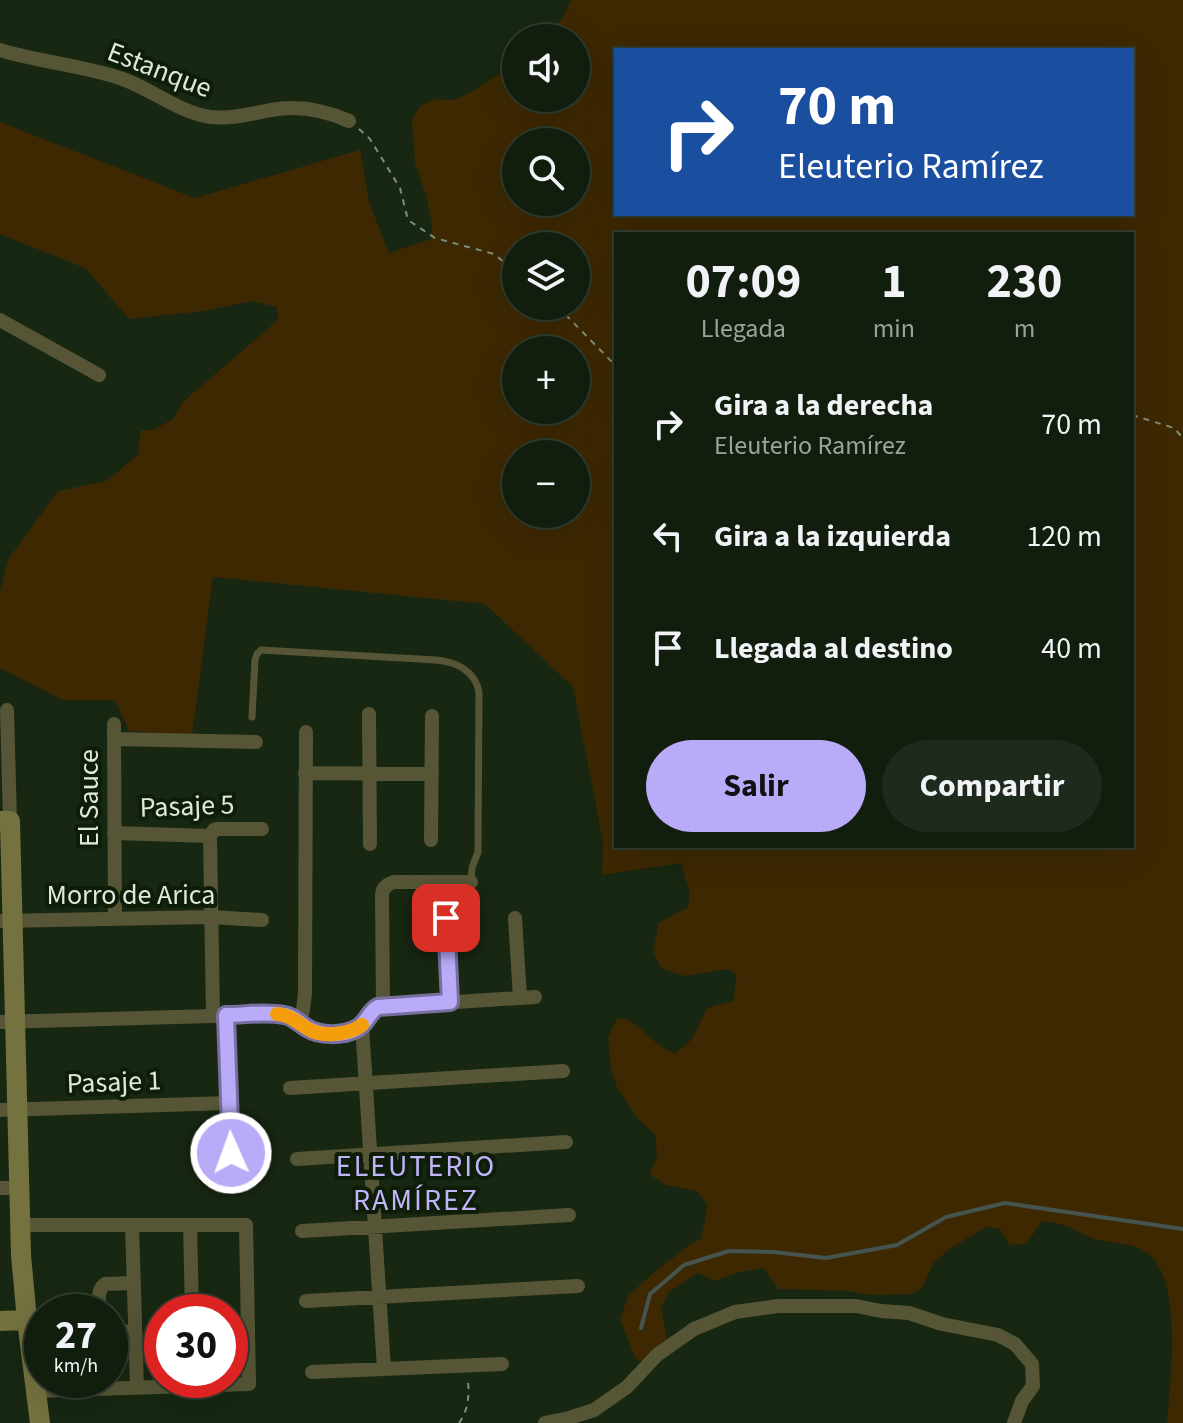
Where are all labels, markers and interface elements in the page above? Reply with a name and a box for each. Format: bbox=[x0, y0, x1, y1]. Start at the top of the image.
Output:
map controls bbox=[502, 24, 590, 528]
button: sound bbox=[502, 24, 590, 112]
street label: Estanque bbox=[102, 32, 218, 108]
text: 70 m bbox=[778, 67, 896, 146]
icon: right bbox=[646, 80, 750, 184]
button: search bbox=[502, 128, 590, 216]
text: Eleuterio Ramírez bbox=[778, 141, 1044, 192]
button: layers bbox=[502, 232, 590, 320]
text: 07:09 bbox=[685, 248, 801, 316]
text: 1 bbox=[881, 248, 907, 316]
text: 230 bbox=[986, 248, 1062, 316]
text: Llegada bbox=[701, 310, 786, 347]
text: min bbox=[873, 310, 915, 347]
text: m bbox=[1014, 310, 1035, 347]
button: + bbox=[502, 336, 590, 424]
text: Gira a la derecha bbox=[714, 384, 933, 427]
icon: right bbox=[646, 402, 690, 446]
text: 70 m bbox=[1041, 403, 1102, 446]
text: Eleuterio Ramírez bbox=[714, 427, 906, 464]
button: − bbox=[502, 440, 590, 528]
icon: left bbox=[646, 514, 690, 558]
text: Gira a la izquierda bbox=[714, 515, 951, 558]
text: 120 m bbox=[1026, 515, 1102, 558]
icon: arrive bbox=[646, 626, 690, 670]
text: Llegada al destino bbox=[714, 627, 953, 670]
text: 40 m bbox=[1041, 627, 1102, 670]
button: Salir bbox=[646, 740, 866, 832]
button: Compartir bbox=[882, 740, 1102, 832]
street label: El Sauce bbox=[69, 749, 109, 847]
street label: Pasaje 5 bbox=[139, 784, 235, 828]
street label: Morro de Arica bbox=[47, 875, 215, 915]
pin bbox=[412, 884, 480, 952]
icon: arrive bbox=[424, 896, 468, 940]
street label: Pasaje 1 bbox=[66, 1060, 162, 1104]
position arrow bbox=[189, 1111, 273, 1195]
district label: ELEUTERIO RAMÍREZ bbox=[336, 1145, 496, 1222]
speed limit sign: 30 bbox=[144, 1294, 248, 1398]
text: 27 bbox=[55, 1307, 97, 1364]
text: km/h bbox=[54, 1352, 98, 1380]

